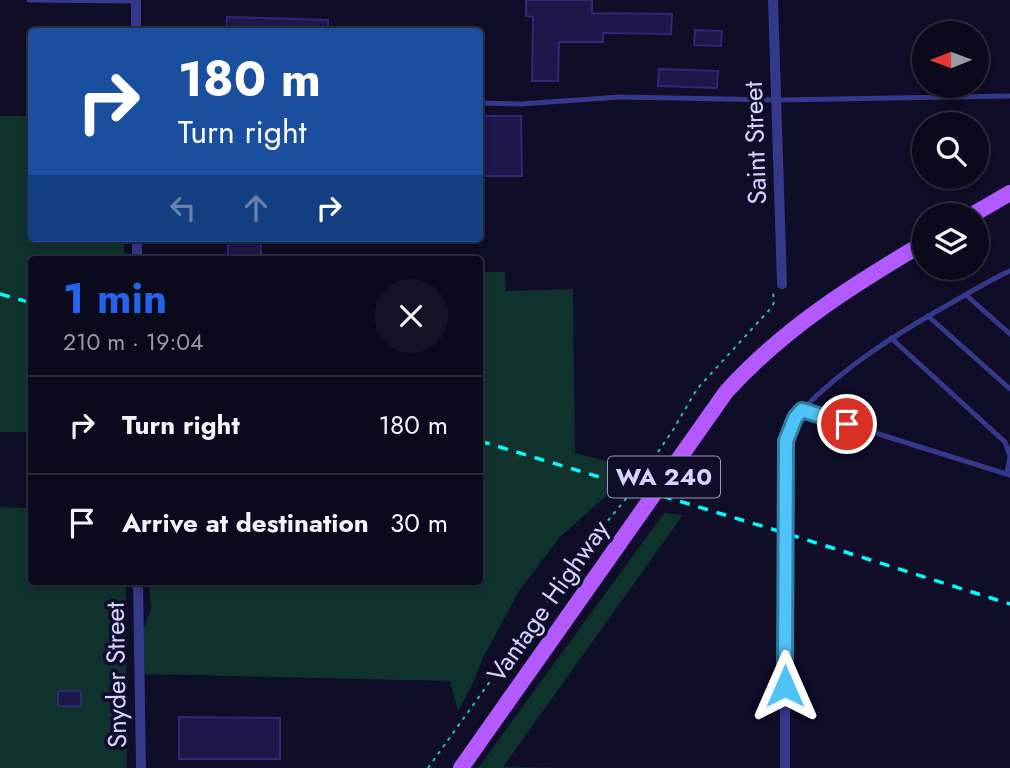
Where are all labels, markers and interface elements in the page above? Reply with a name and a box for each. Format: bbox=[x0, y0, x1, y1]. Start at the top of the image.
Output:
north arrow bbox=[912, 21, 989, 98]
map controls bbox=[912, 21, 989, 280]
text: 180 m bbox=[178, 44, 321, 114]
icon: right bbox=[63, 56, 154, 147]
street label: Saint Street bbox=[734, 80, 776, 205]
text: Turn right bbox=[178, 109, 307, 155]
button: search bbox=[912, 112, 989, 189]
icon: left bbox=[164, 189, 202, 227]
icon: ahead bbox=[237, 189, 275, 227]
icon: right bbox=[310, 189, 348, 227]
button: layers bbox=[912, 203, 989, 280]
text: 1 min bbox=[63, 268, 167, 329]
button: close bbox=[374, 279, 448, 353]
text: 210 m · 19:04 bbox=[63, 325, 203, 359]
pin bbox=[817, 394, 877, 454]
icon: arrive bbox=[828, 405, 866, 443]
icon: right bbox=[63, 406, 101, 444]
text: Turn right bbox=[122, 406, 240, 444]
text: 180 m bbox=[378, 406, 448, 444]
road number: WA 240 bbox=[608, 456, 720, 498]
icon: arrive bbox=[63, 504, 101, 542]
text: Arrive at destination bbox=[122, 504, 369, 542]
text: 30 m bbox=[390, 504, 448, 542]
street label: Vantage Highway bbox=[478, 512, 619, 690]
street label: Snyder Street bbox=[96, 601, 136, 748]
position arrow bbox=[748, 649, 822, 723]

